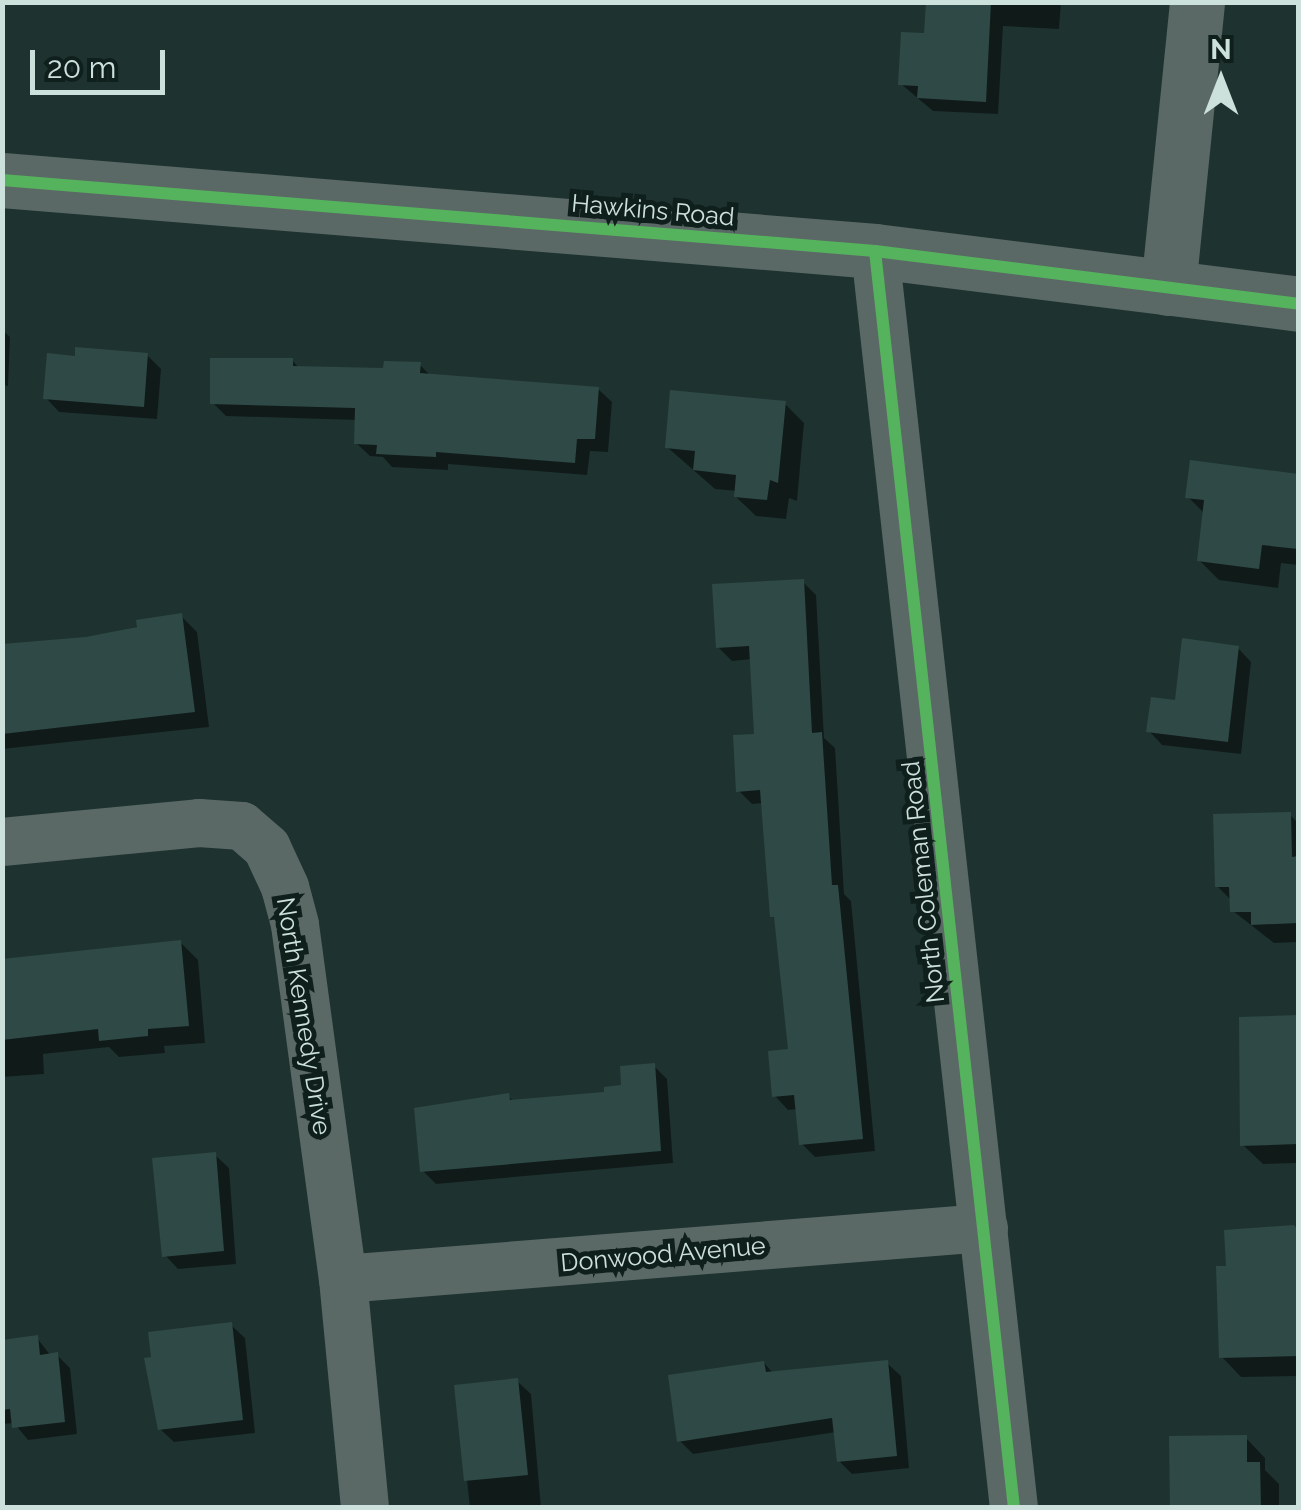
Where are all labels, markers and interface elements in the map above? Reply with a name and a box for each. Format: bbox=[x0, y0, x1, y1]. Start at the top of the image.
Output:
scale bar bbox=[35, 30, 170, 92]
north arrow bbox=[1171, 30, 1271, 130]
text: N bbox=[1210, 33, 1232, 66]
text: 20 m bbox=[47, 50, 116, 85]
street label: Hawkins Road bbox=[570, 188, 736, 232]
street label: North Coleman Road bbox=[895, 760, 951, 1004]
street label: North Kennedy Drive bbox=[270, 895, 338, 1137]
street label: Donwood Avenue bbox=[559, 1230, 767, 1278]

